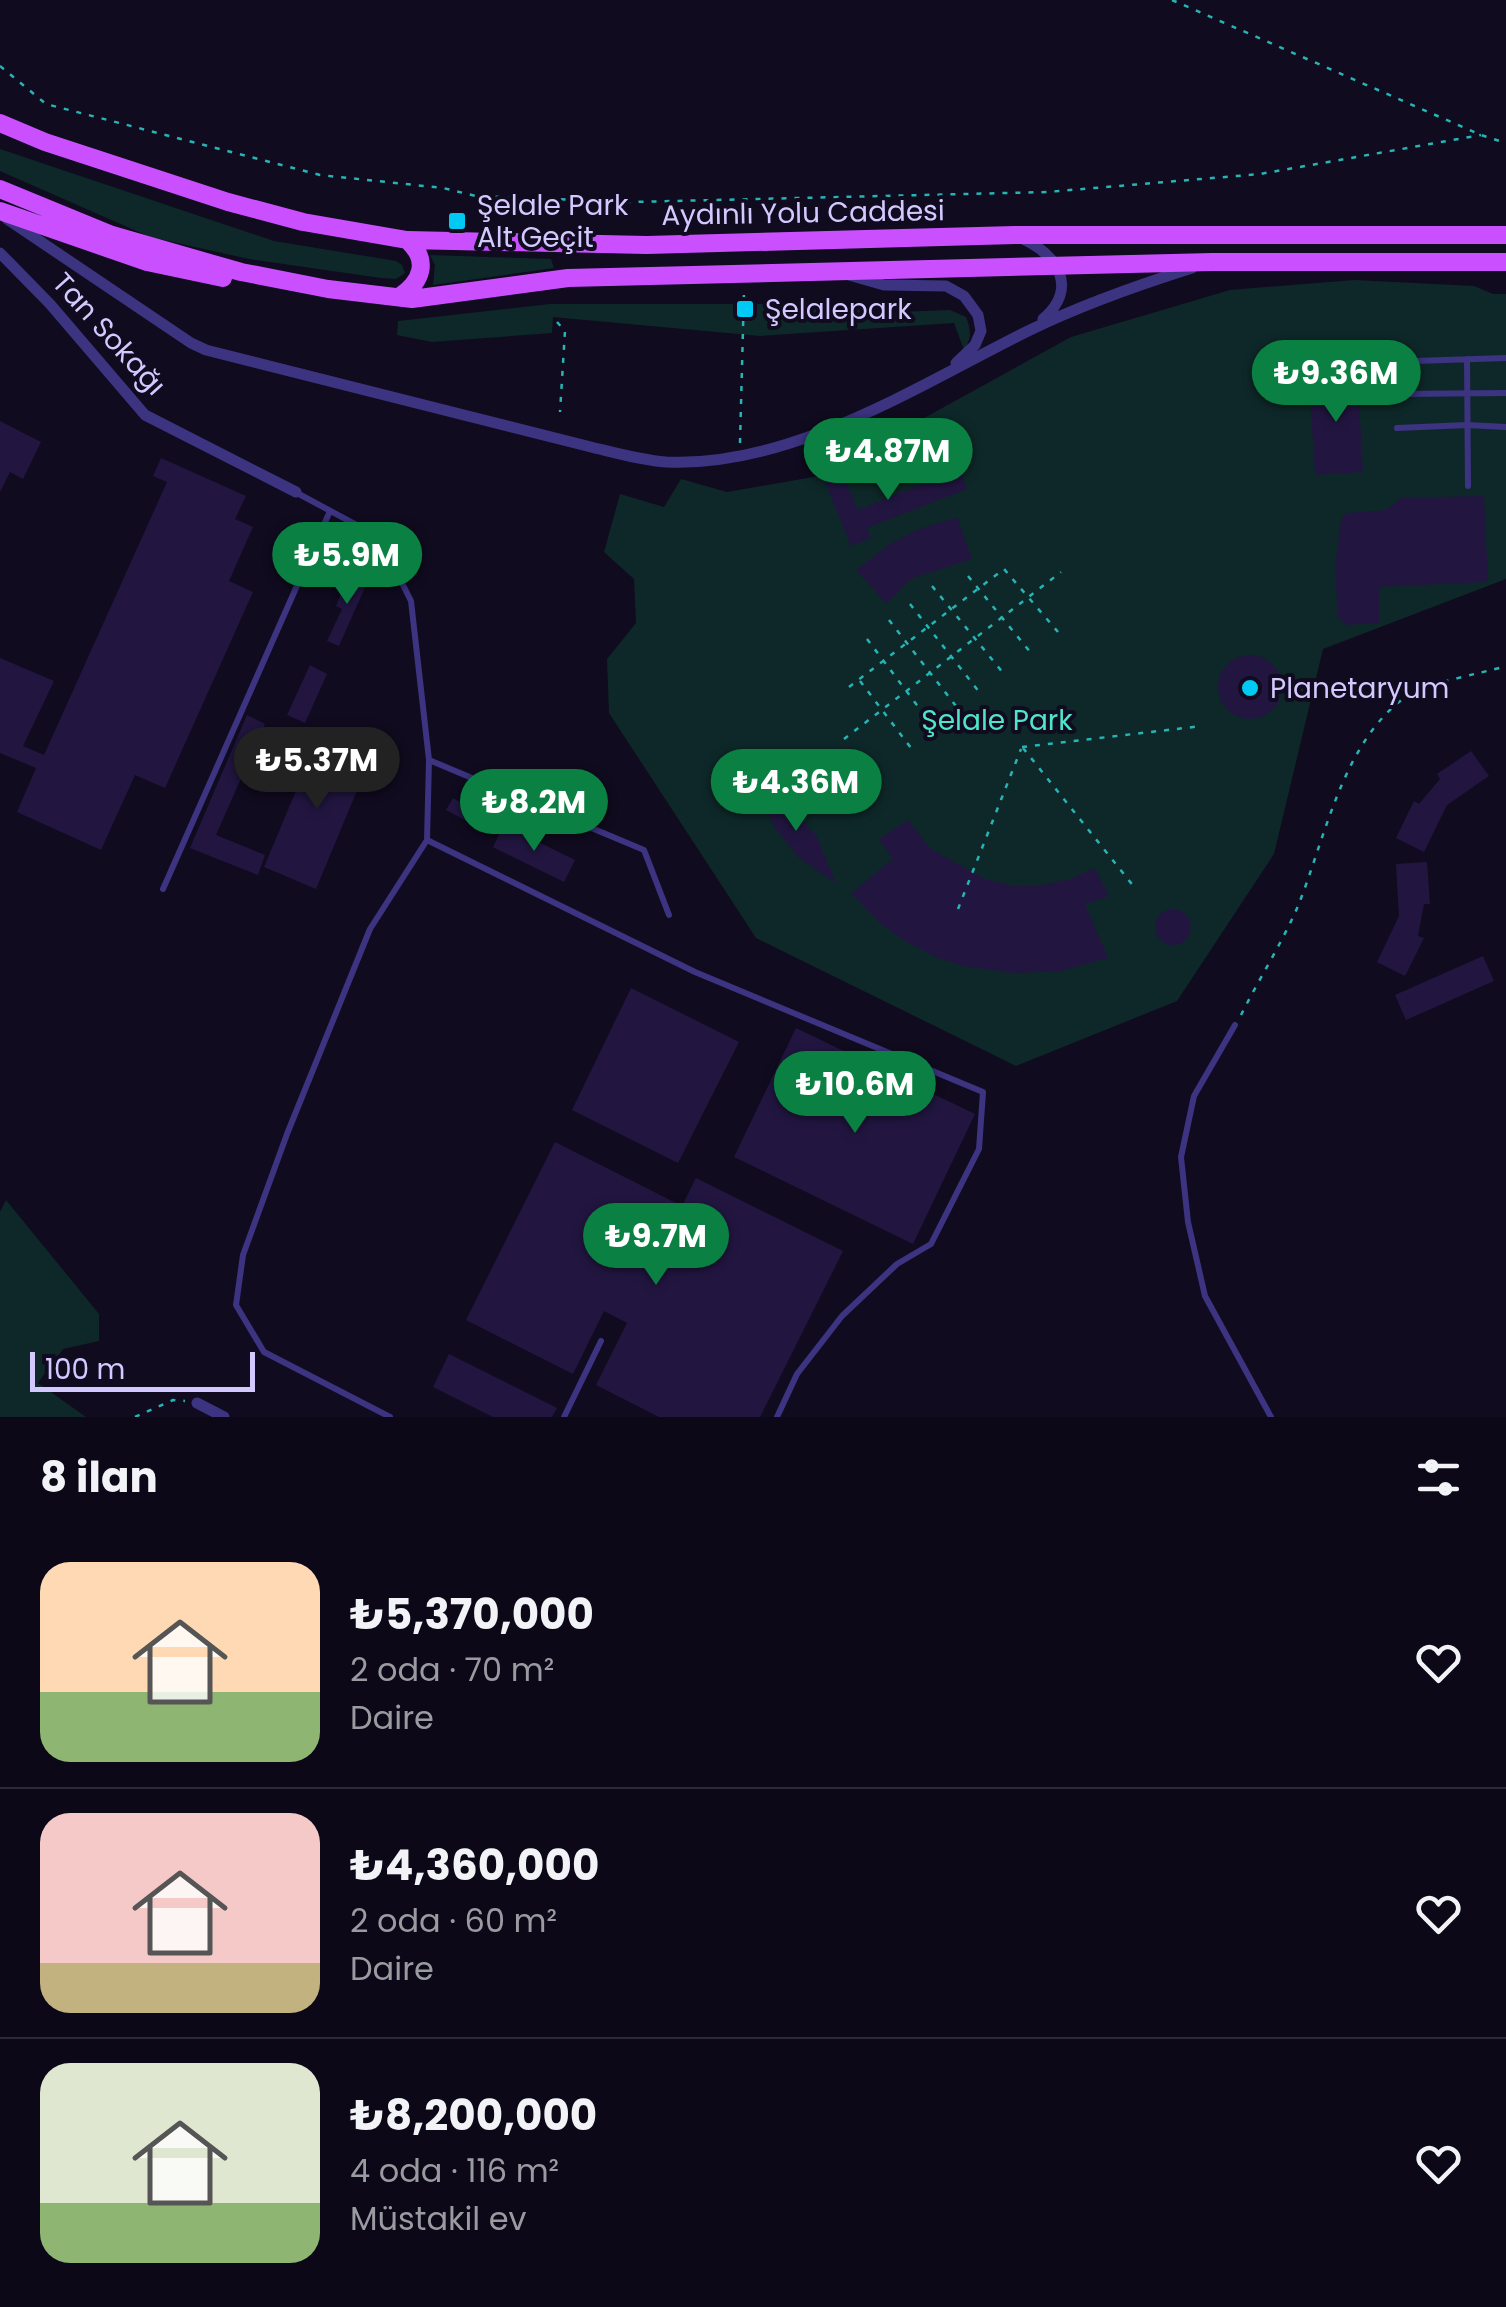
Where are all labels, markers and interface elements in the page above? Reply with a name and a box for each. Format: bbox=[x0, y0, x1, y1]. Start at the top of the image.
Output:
place label: Şelale Park Alt Geçit bbox=[477, 186, 629, 257]
street label: Aydınlı Yolu Caddesi bbox=[661, 191, 945, 235]
marker: Şelale Park Alt Geçit bbox=[446, 210, 468, 232]
street label: Tan Sokağı bbox=[43, 264, 175, 404]
place label: Şelalepark bbox=[765, 290, 912, 329]
marker: Şelalepark bbox=[734, 298, 756, 320]
pin: ₺9.36M bbox=[1255, 340, 1417, 425]
text: ₺9.36M bbox=[1274, 350, 1398, 395]
pin: ₺4.87M bbox=[807, 418, 969, 503]
text: ₺4.87M bbox=[826, 428, 950, 473]
pin: ₺5.9M bbox=[277, 522, 417, 607]
text: ₺5.9M bbox=[294, 532, 400, 577]
place label: Planetaryum bbox=[1270, 669, 1449, 708]
marker: Planetaryum bbox=[1239, 677, 1261, 699]
park label: Şelale Park bbox=[921, 701, 1073, 740]
pin: ₺5.37M bbox=[236, 727, 398, 812]
text: ₺5.37M bbox=[256, 737, 378, 782]
pin: ₺4.36M bbox=[715, 749, 877, 834]
text: ₺4.36M bbox=[733, 759, 859, 804]
pin: ₺8.2M bbox=[464, 769, 604, 854]
text: ₺8.2M bbox=[482, 779, 586, 824]
pin: ₺10.6M bbox=[774, 1051, 936, 1136]
text: ₺10.6M bbox=[796, 1061, 914, 1106]
pin: ₺9.7M bbox=[586, 1203, 726, 1288]
text: ₺9.7M bbox=[605, 1213, 707, 1258]
scale bar bbox=[30, 1347, 255, 1392]
text: 100 m bbox=[45, 1350, 125, 1389]
text: 8 ilan bbox=[40, 1448, 158, 1507]
icon: filters bbox=[1411, 1450, 1466, 1505]
text: ₺5,370,000 bbox=[350, 1585, 594, 1644]
icon: home bbox=[120, 1602, 240, 1722]
icon: heart bbox=[1411, 1635, 1466, 1690]
text: 2 oda · 70 m² bbox=[350, 1647, 554, 1692]
text: Daire bbox=[350, 1695, 434, 1740]
text: ₺4,360,000 bbox=[350, 1836, 599, 1895]
icon: home bbox=[120, 1853, 240, 1973]
icon: heart bbox=[1411, 1886, 1466, 1941]
text: 2 oda · 60 m² bbox=[350, 1898, 557, 1943]
text: Daire bbox=[350, 1946, 434, 1991]
text: ₺8,200,000 bbox=[350, 2086, 597, 2145]
icon: home bbox=[120, 2103, 240, 2223]
icon: heart bbox=[1411, 2136, 1466, 2191]
text: 4 oda · 116 m² bbox=[350, 2148, 559, 2193]
text: Müstakil ev bbox=[350, 2196, 527, 2241]

